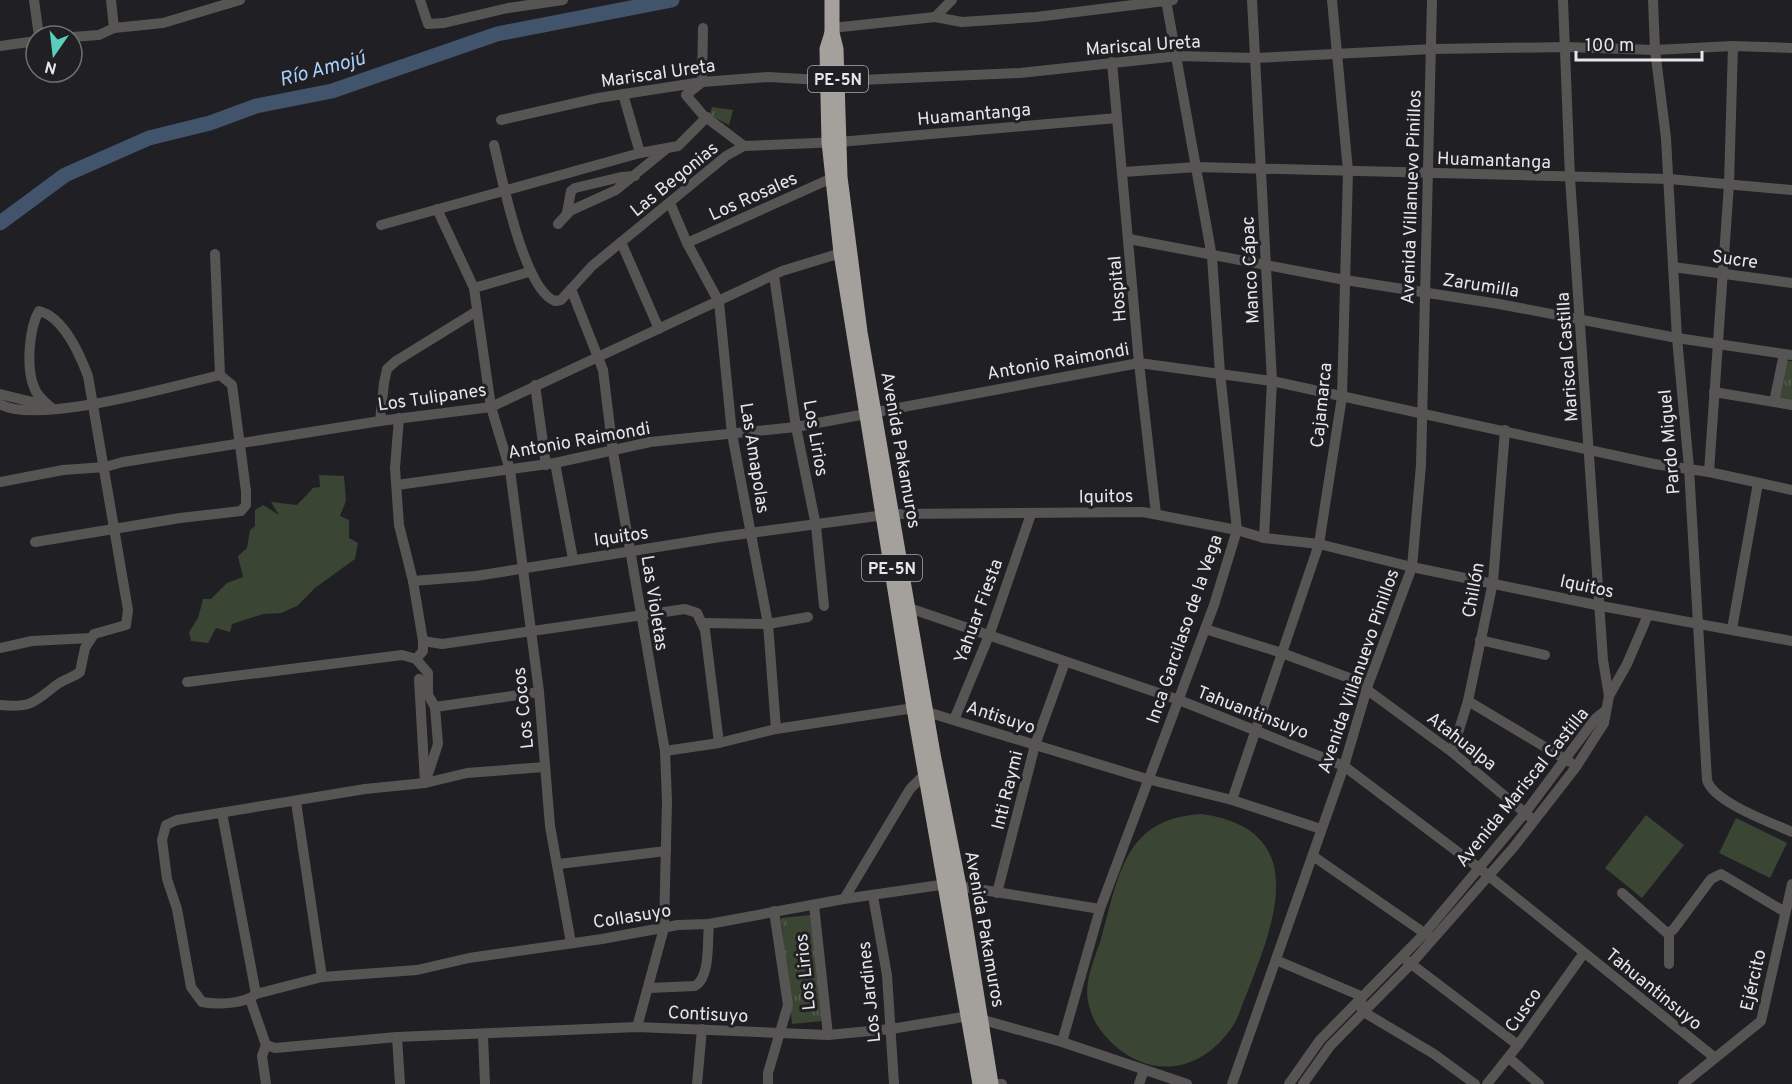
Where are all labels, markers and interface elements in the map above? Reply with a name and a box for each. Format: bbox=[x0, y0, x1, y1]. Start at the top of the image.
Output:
north arrow bbox=[24, 24, 84, 84]
scale bar bbox=[1576, 24, 1702, 62]
street label: Mariscal Ureta bbox=[1085, 31, 1201, 62]
text: 100 m bbox=[1585, 35, 1634, 58]
water label: Río Amojú bbox=[277, 46, 369, 94]
street label: Mariscal Ureta bbox=[600, 55, 717, 94]
text: N bbox=[43, 56, 59, 78]
road number: PE-5N bbox=[808, 66, 868, 92]
street label: Avenida Villanuevo Pinillos bbox=[1397, 89, 1428, 305]
street label: Huamantanga bbox=[916, 99, 1032, 132]
street label: Las Begonias bbox=[626, 138, 724, 223]
street label: Huamantanga bbox=[1437, 148, 1551, 175]
street label: Los Rosales bbox=[706, 168, 801, 227]
street label: Manco Cápac bbox=[1237, 216, 1266, 324]
street label: Sucre bbox=[1710, 246, 1759, 275]
street label: Hospital bbox=[1104, 255, 1133, 323]
street label: Zarumilla bbox=[1441, 269, 1521, 304]
street label: Mariscal Castilla bbox=[1552, 291, 1584, 423]
street label: Antonio Raimondi bbox=[985, 339, 1131, 386]
street label: Cajamarca bbox=[1307, 361, 1338, 449]
street label: Avenida Pakamuros bbox=[874, 370, 925, 530]
street label: Los Tulipanes bbox=[376, 379, 488, 417]
street label: Pardo Miguel bbox=[1654, 388, 1687, 495]
street label: Los Lirios bbox=[797, 398, 833, 478]
street label: Las Amapolas bbox=[733, 401, 774, 515]
street label: Antonio Raimondi bbox=[506, 418, 652, 465]
street label: Iquitos bbox=[1078, 486, 1134, 509]
street label: Iquitos bbox=[592, 522, 650, 553]
street label: Inca Garcilaso de la Vega bbox=[1142, 532, 1229, 727]
street label: Las Violetas bbox=[635, 554, 672, 653]
road number: PE-5N bbox=[862, 555, 922, 581]
street label: Yahuar Fiesta bbox=[950, 556, 1009, 667]
street label: Chillón bbox=[1458, 561, 1491, 620]
street label: Avenida Villanuevo Pinillos bbox=[1314, 566, 1405, 777]
street label: Iquitos bbox=[1557, 571, 1616, 604]
street label: Los Cocos bbox=[509, 666, 540, 750]
street label: Tahuantinsuyo bbox=[1193, 682, 1312, 745]
street label: Antisuyo bbox=[963, 696, 1038, 740]
street label: Avenida Mariscal Castilla bbox=[1452, 703, 1595, 872]
street label: Atahualpa bbox=[1421, 708, 1501, 777]
street label: Inti Raymi bbox=[988, 748, 1029, 832]
street label: Avenida Pakamuros bbox=[958, 849, 1009, 1009]
street label: Collasuyo bbox=[592, 900, 673, 935]
street label: Los Lirios bbox=[791, 932, 822, 1011]
street label: Los Jardines bbox=[854, 940, 887, 1044]
street label: Tahuantinsuyo bbox=[1600, 944, 1706, 1036]
street label: Ejército bbox=[1736, 947, 1773, 1013]
street label: Cusco bbox=[1501, 984, 1548, 1038]
street label: Contisuyo bbox=[667, 1002, 749, 1029]

